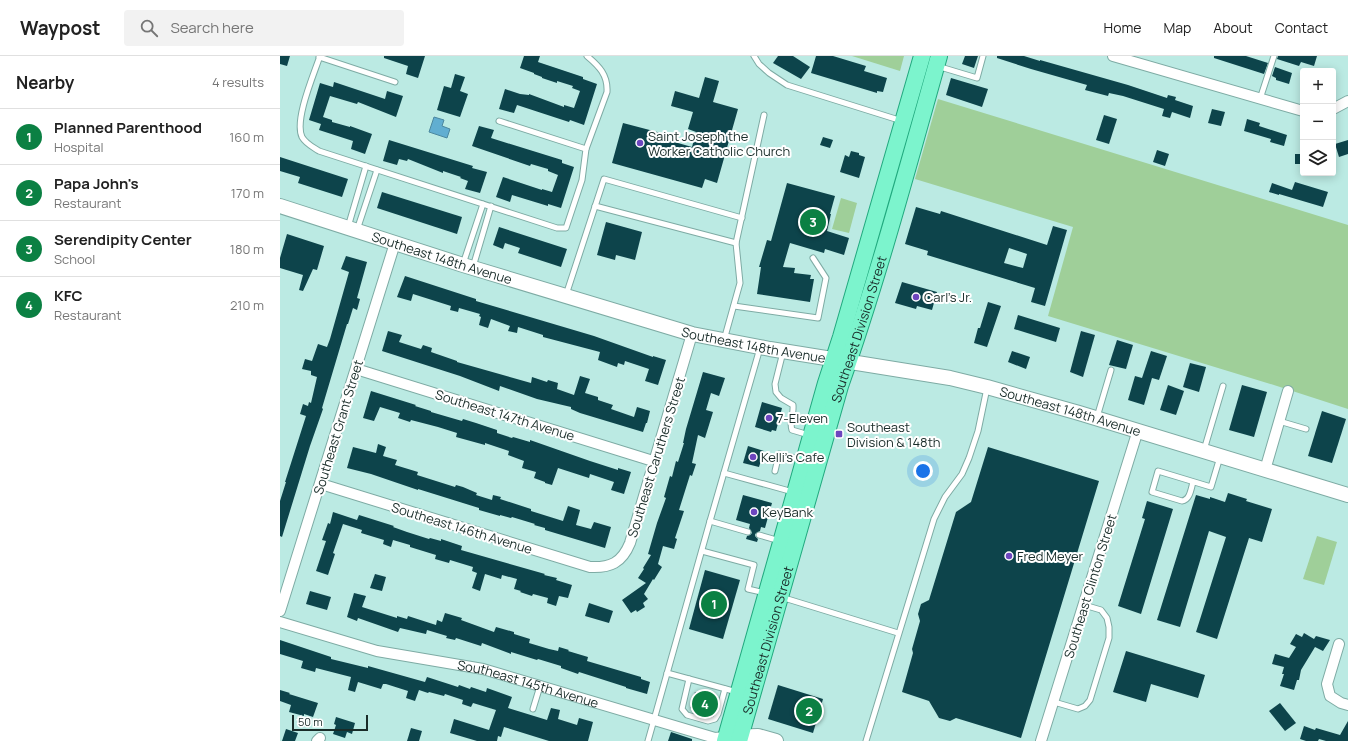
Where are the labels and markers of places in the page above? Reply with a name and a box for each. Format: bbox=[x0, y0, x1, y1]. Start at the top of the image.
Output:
place label: Saint Joseph the Worker Catholic Church bbox=[648, 127, 790, 160]
marker: Saint Joseph the Worker Catholic Church bbox=[635, 138, 645, 148]
pin: 3 bbox=[800, 207, 826, 237]
place label: Carl's Jr. bbox=[924, 288, 972, 306]
marker: Carl's Jr. bbox=[911, 292, 921, 302]
place label: 7-Eleven bbox=[777, 409, 828, 427]
marker: 7-Eleven bbox=[764, 413, 774, 423]
place label: Southeast Division & 148th bbox=[847, 418, 941, 451]
marker: Southeast Division & 148th bbox=[834, 429, 844, 439]
place label: Kelli's Cafe bbox=[761, 448, 825, 466]
marker: Kelli's Cafe bbox=[748, 452, 758, 462]
place label: KeyBank bbox=[762, 503, 813, 521]
marker: KeyBank bbox=[749, 507, 759, 517]
place label: Fred Meyer bbox=[1017, 547, 1084, 565]
marker: Fred Meyer bbox=[1004, 551, 1014, 561]
pin: 1 bbox=[701, 589, 727, 619]
pin: 4 bbox=[692, 689, 718, 719]
pin: 2 bbox=[796, 696, 822, 726]

